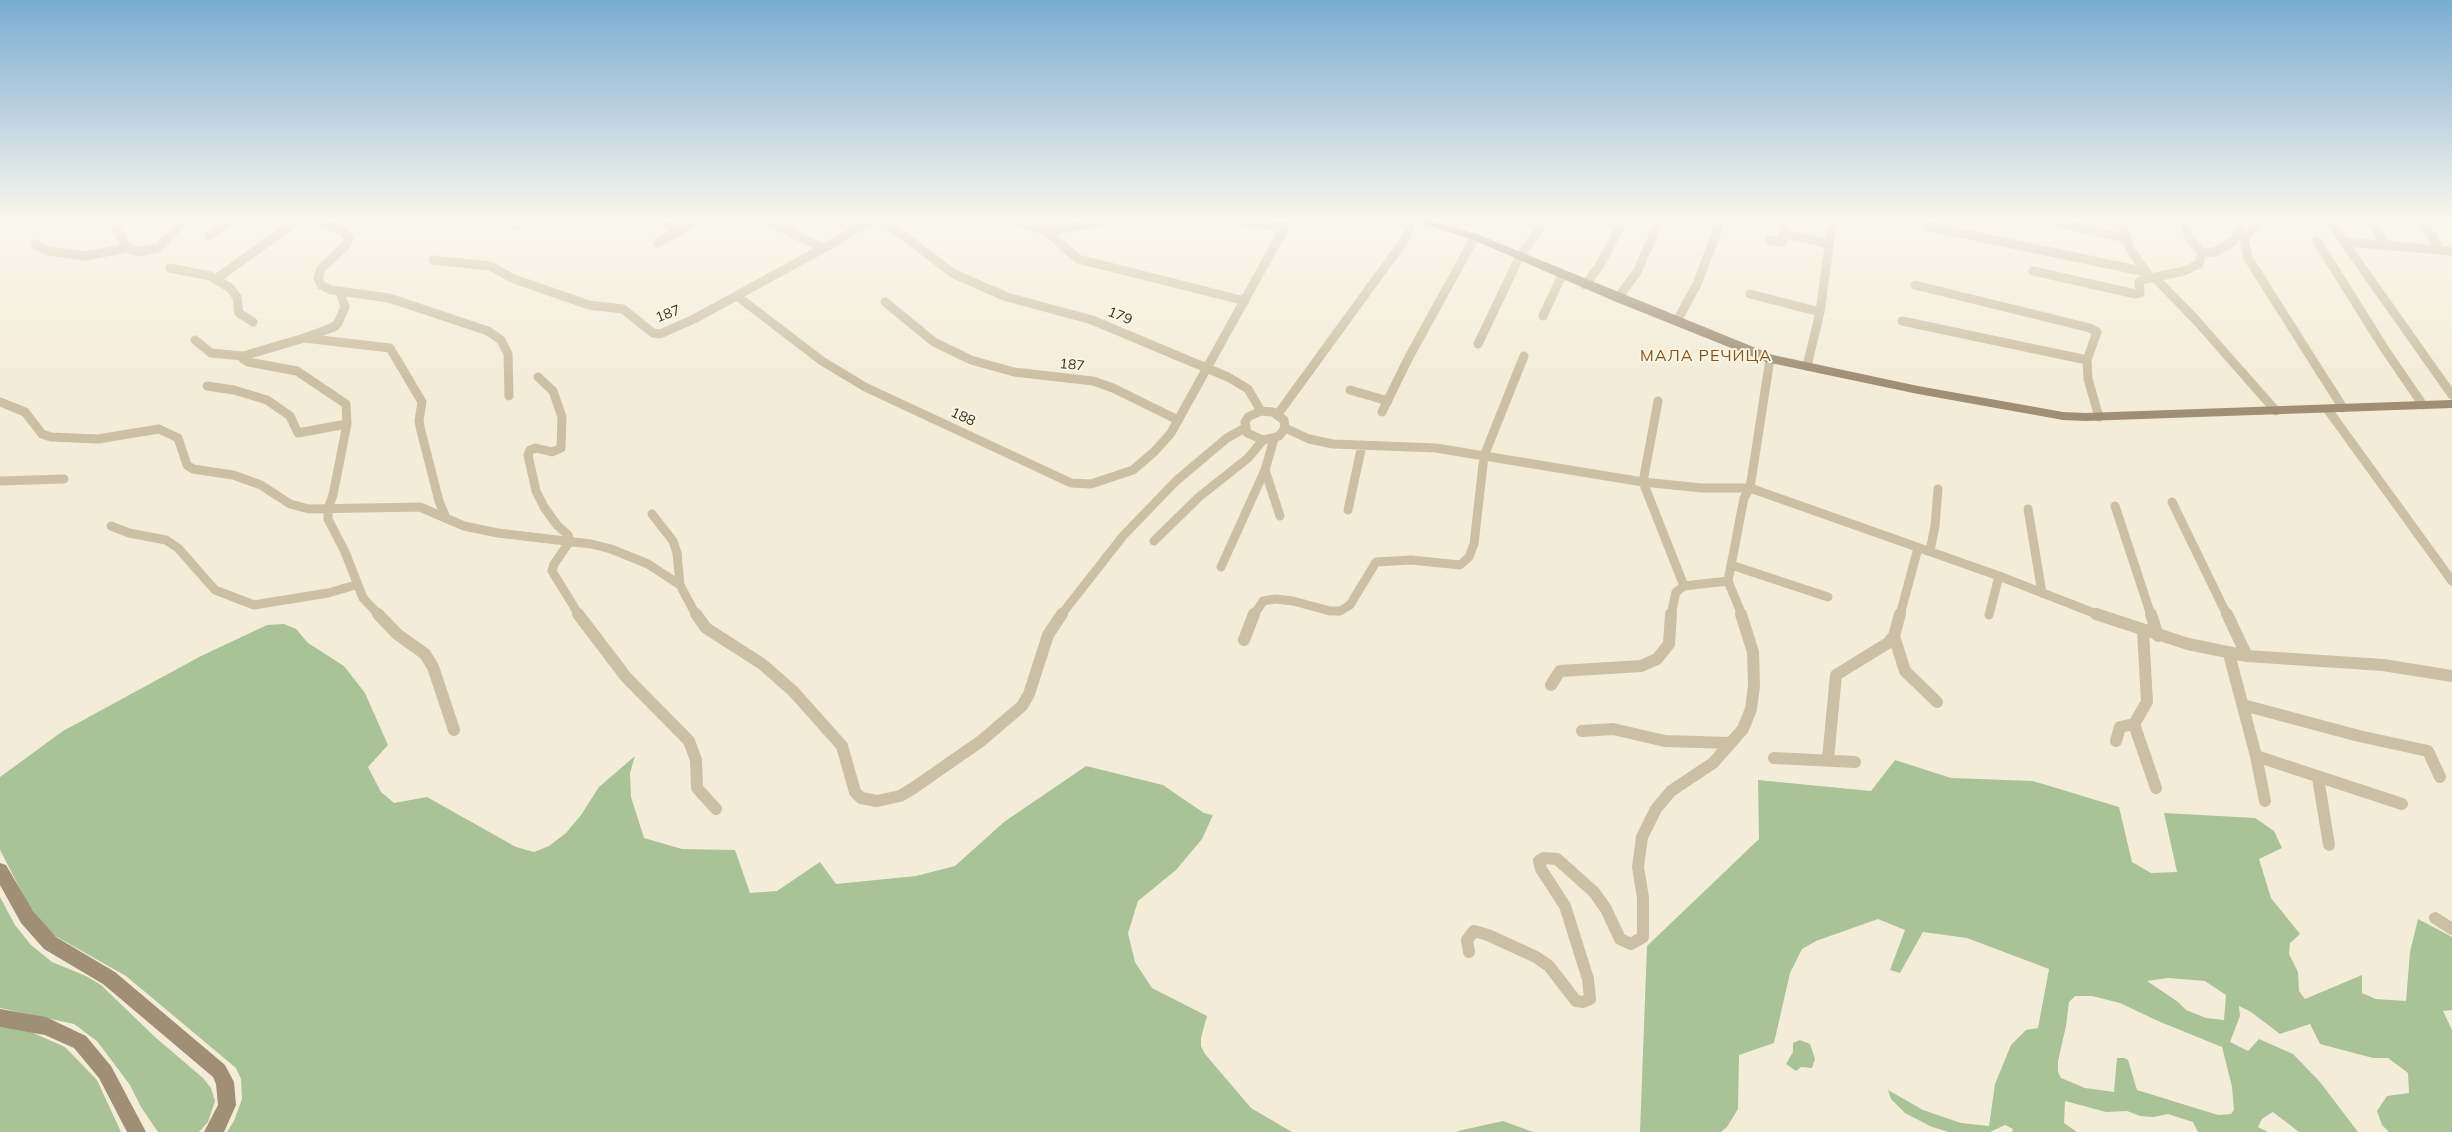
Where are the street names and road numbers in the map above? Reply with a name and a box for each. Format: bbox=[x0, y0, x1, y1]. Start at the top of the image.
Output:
street label: 187 bbox=[653, 302, 683, 326]
street label: 179 bbox=[1105, 303, 1135, 329]
street label: 187 bbox=[1059, 355, 1085, 375]
street label: 188 bbox=[948, 404, 978, 430]

